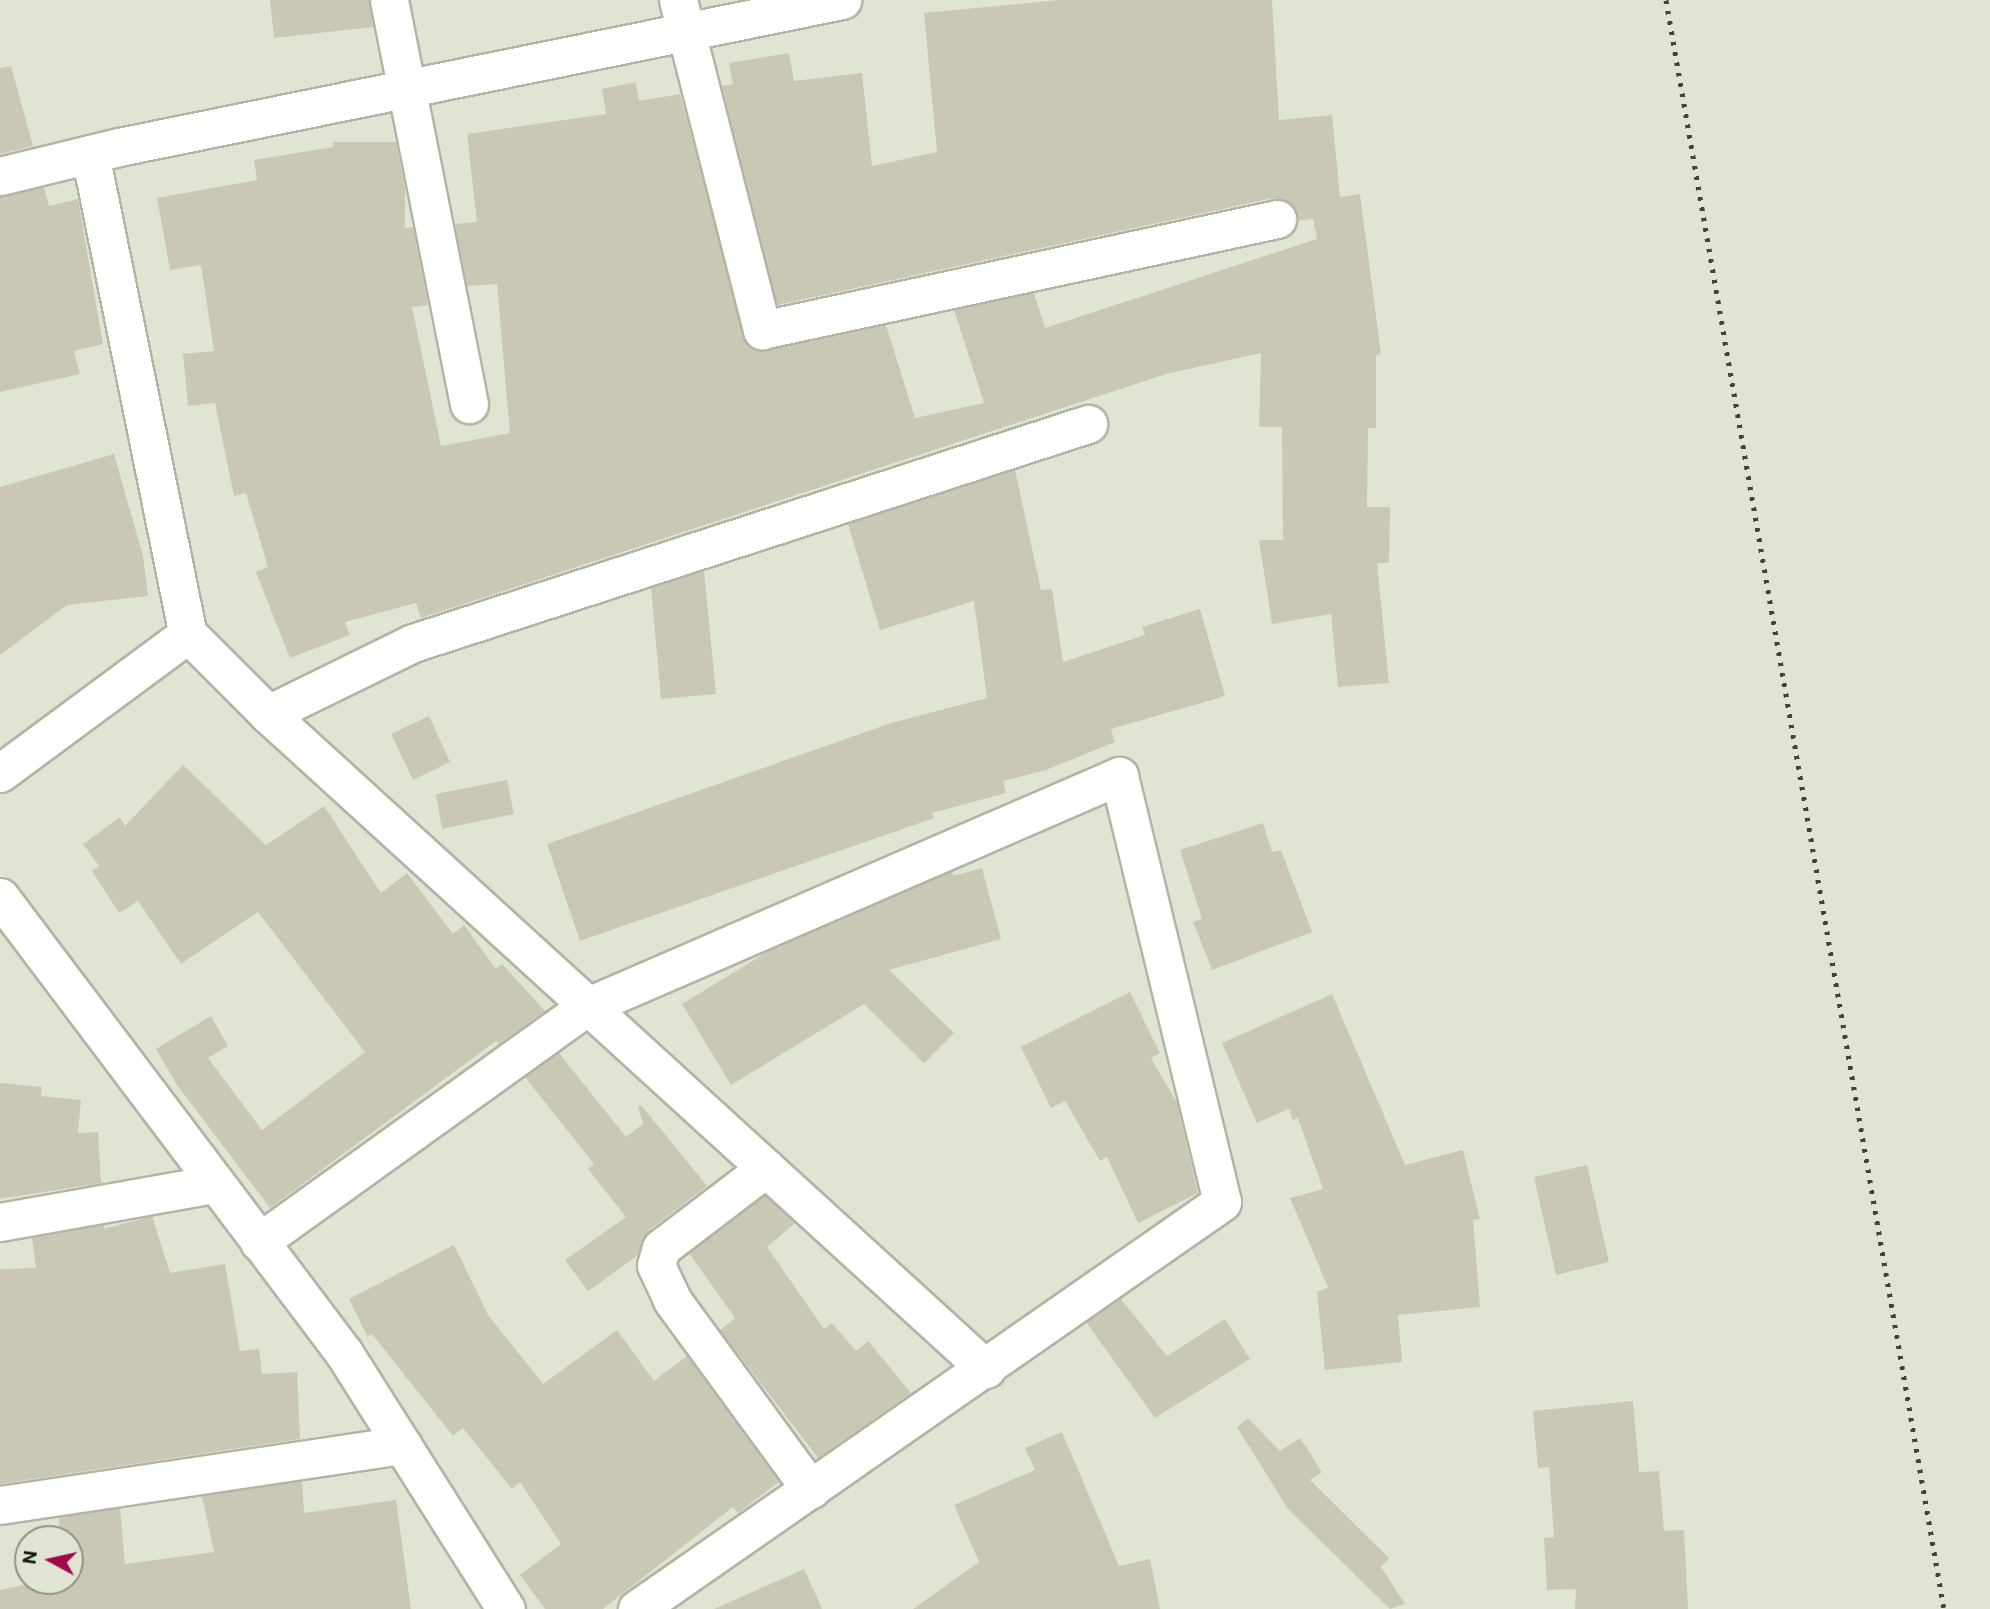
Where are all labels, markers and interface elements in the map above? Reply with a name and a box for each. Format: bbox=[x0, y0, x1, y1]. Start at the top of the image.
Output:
north arrow bbox=[14, 1525, 84, 1595]
text: N bbox=[17, 1549, 42, 1566]

